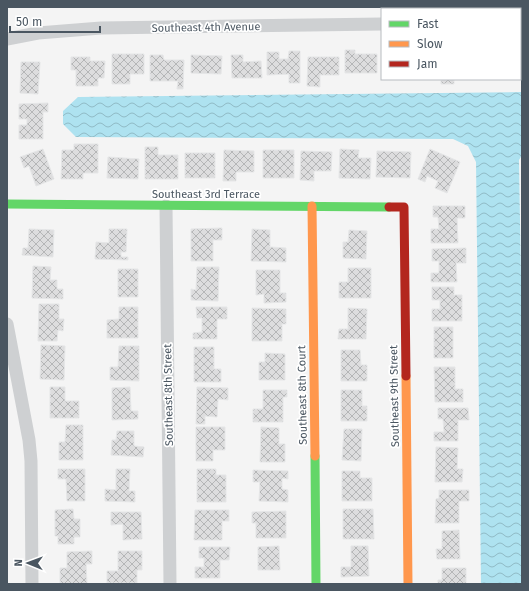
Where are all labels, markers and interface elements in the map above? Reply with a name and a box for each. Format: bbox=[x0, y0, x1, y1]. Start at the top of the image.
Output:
scale bar bbox=[10, 8, 100, 34]
legend bbox=[381, 8, 521, 80]
text: 50 m bbox=[16, 15, 42, 29]
text: Fast bbox=[417, 17, 439, 31]
street label: Southeast 4th Avenue bbox=[152, 20, 260, 35]
text: Slow bbox=[417, 37, 443, 51]
text: Jam bbox=[417, 57, 437, 71]
street label: Southeast 3rd Terrace bbox=[152, 188, 260, 201]
street label: Southeast 8th Street bbox=[161, 344, 176, 446]
street label: Southeast 8th Court bbox=[295, 345, 310, 445]
street label: Southeast 9th Street bbox=[387, 345, 402, 447]
north arrow bbox=[8, 543, 48, 583]
text: N bbox=[12, 559, 25, 567]

